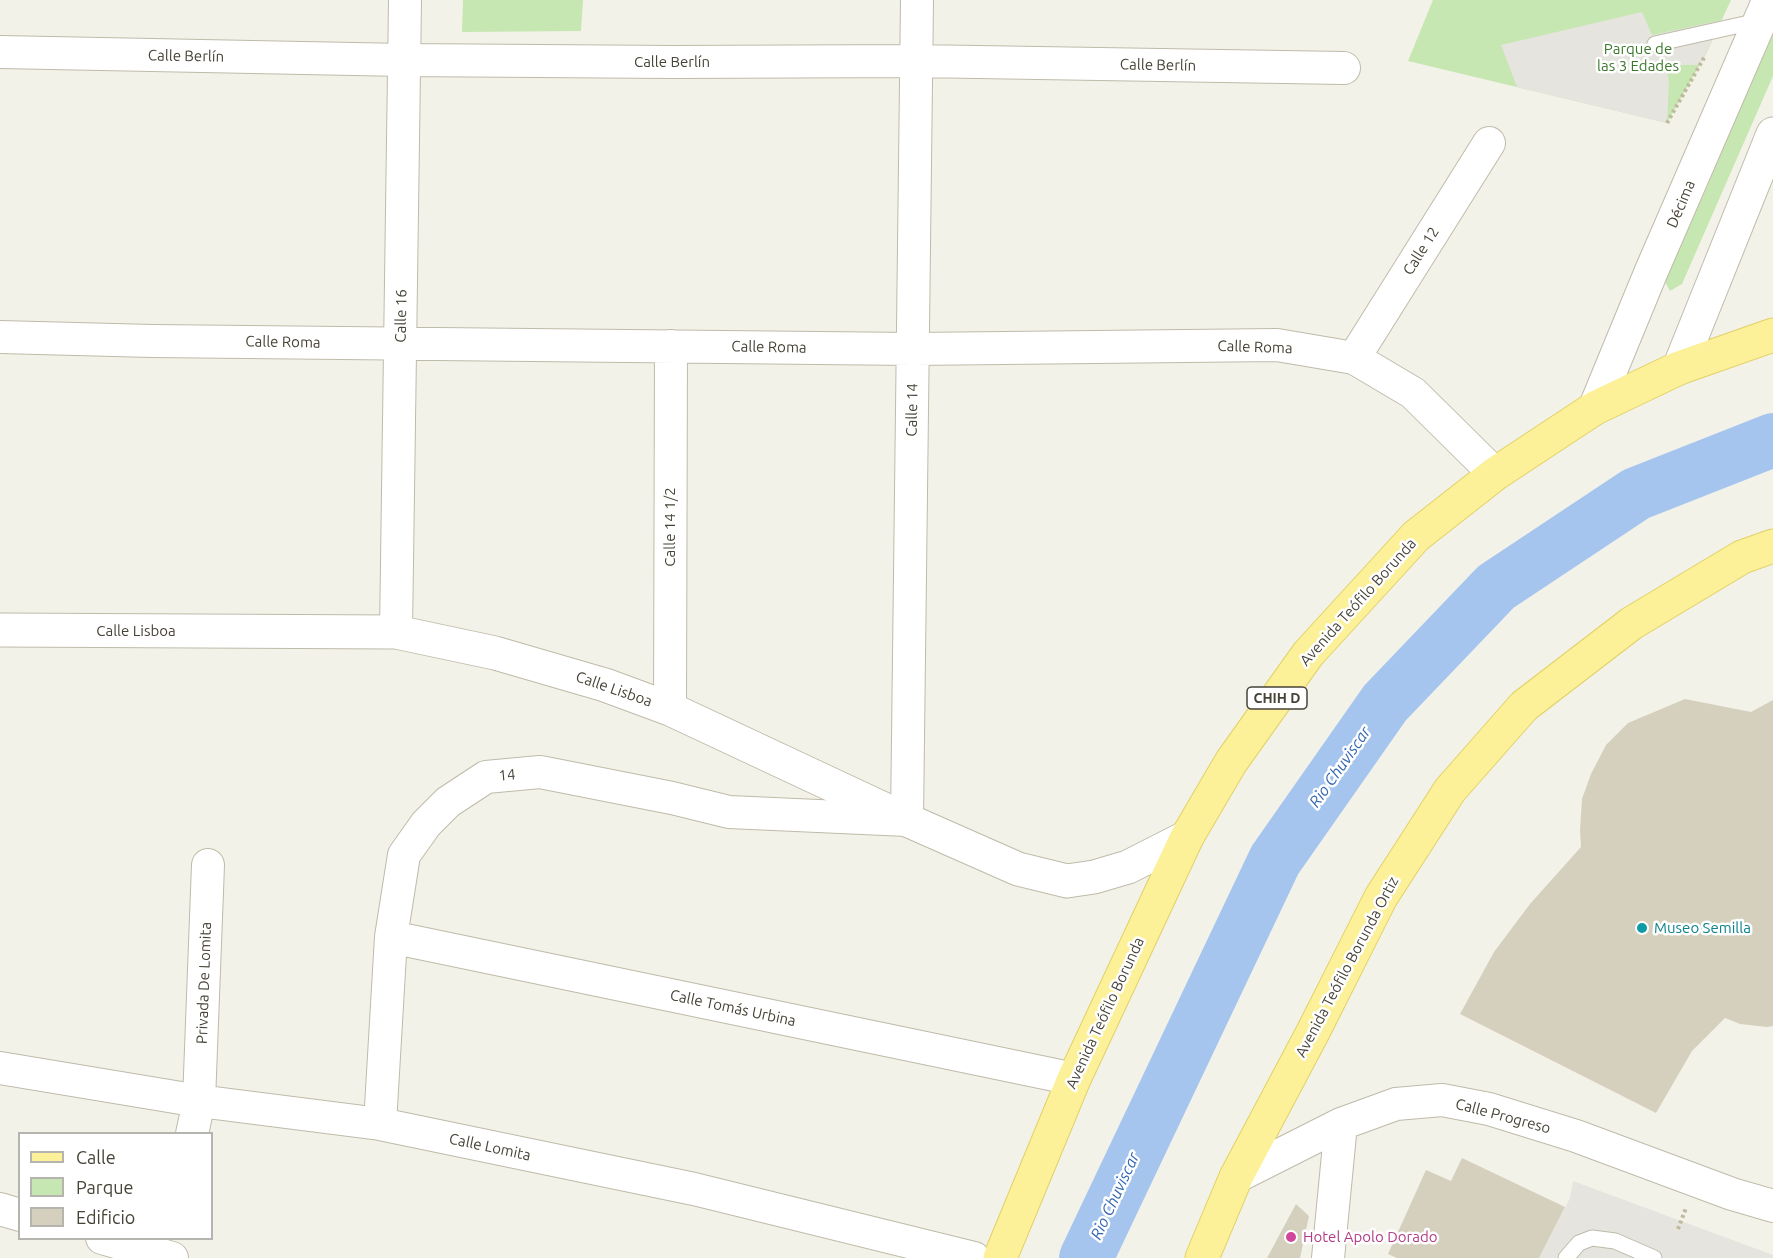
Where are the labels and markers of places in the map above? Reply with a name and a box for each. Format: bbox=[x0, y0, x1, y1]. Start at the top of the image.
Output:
place label: Museo Semilla bbox=[1654, 919, 1751, 937]
marker: Museo Semilla bbox=[1635, 921, 1649, 935]
place label: Hotel Apolo Dorado bbox=[1303, 1228, 1437, 1246]
marker: Hotel Apolo Dorado bbox=[1284, 1230, 1298, 1244]

